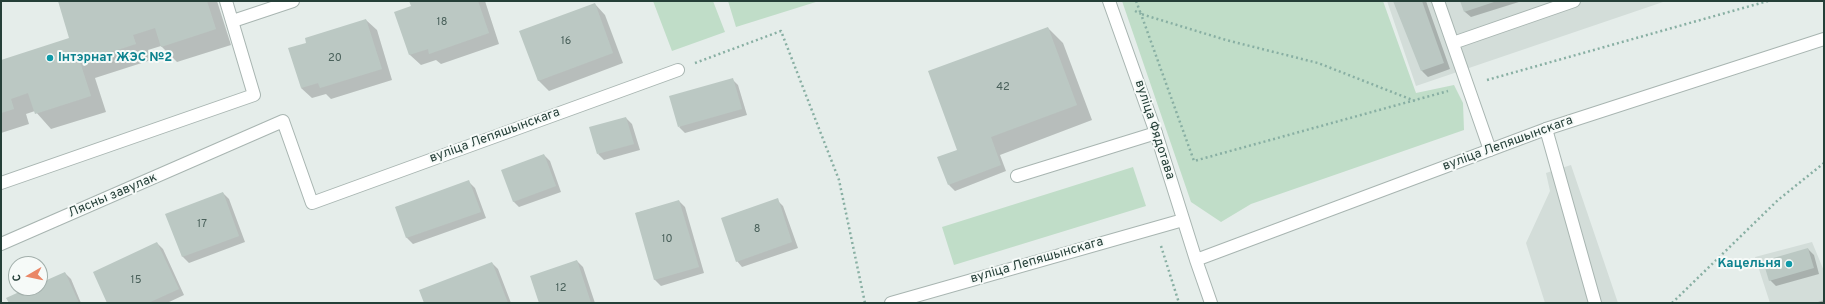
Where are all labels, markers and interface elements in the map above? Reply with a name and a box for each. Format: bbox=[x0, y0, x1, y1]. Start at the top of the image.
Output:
house number: 18 bbox=[437, 16, 447, 30]
house number: 16 bbox=[561, 35, 571, 49]
place label: Інтэрнат ЖЭС №2 bbox=[58, 50, 172, 66]
house number: 20 bbox=[328, 52, 342, 66]
marker: Інтэрнат ЖЭС №2 bbox=[45, 53, 55, 63]
street label: вуліца Фядотава bbox=[1131, 78, 1177, 182]
house number: 42 bbox=[996, 81, 1010, 95]
street label: вуліца Лепяшынскага bbox=[428, 105, 562, 167]
street label: вуліца Лепяшынскага bbox=[1441, 113, 1575, 175]
street label: Лясны завулак bbox=[66, 170, 160, 222]
house number: 17 bbox=[197, 218, 207, 232]
house number: 8 bbox=[754, 223, 760, 237]
house number: 10 bbox=[661, 233, 673, 247]
street label: вуліца Лепяшынскага bbox=[969, 235, 1105, 287]
north arrow bbox=[8, 256, 48, 296]
place label: Кацельня bbox=[1717, 256, 1781, 272]
marker: Кацельня bbox=[1784, 259, 1794, 269]
text: С bbox=[10, 273, 25, 282]
house number: 15 bbox=[131, 274, 141, 288]
house number: 12 bbox=[556, 282, 566, 296]

